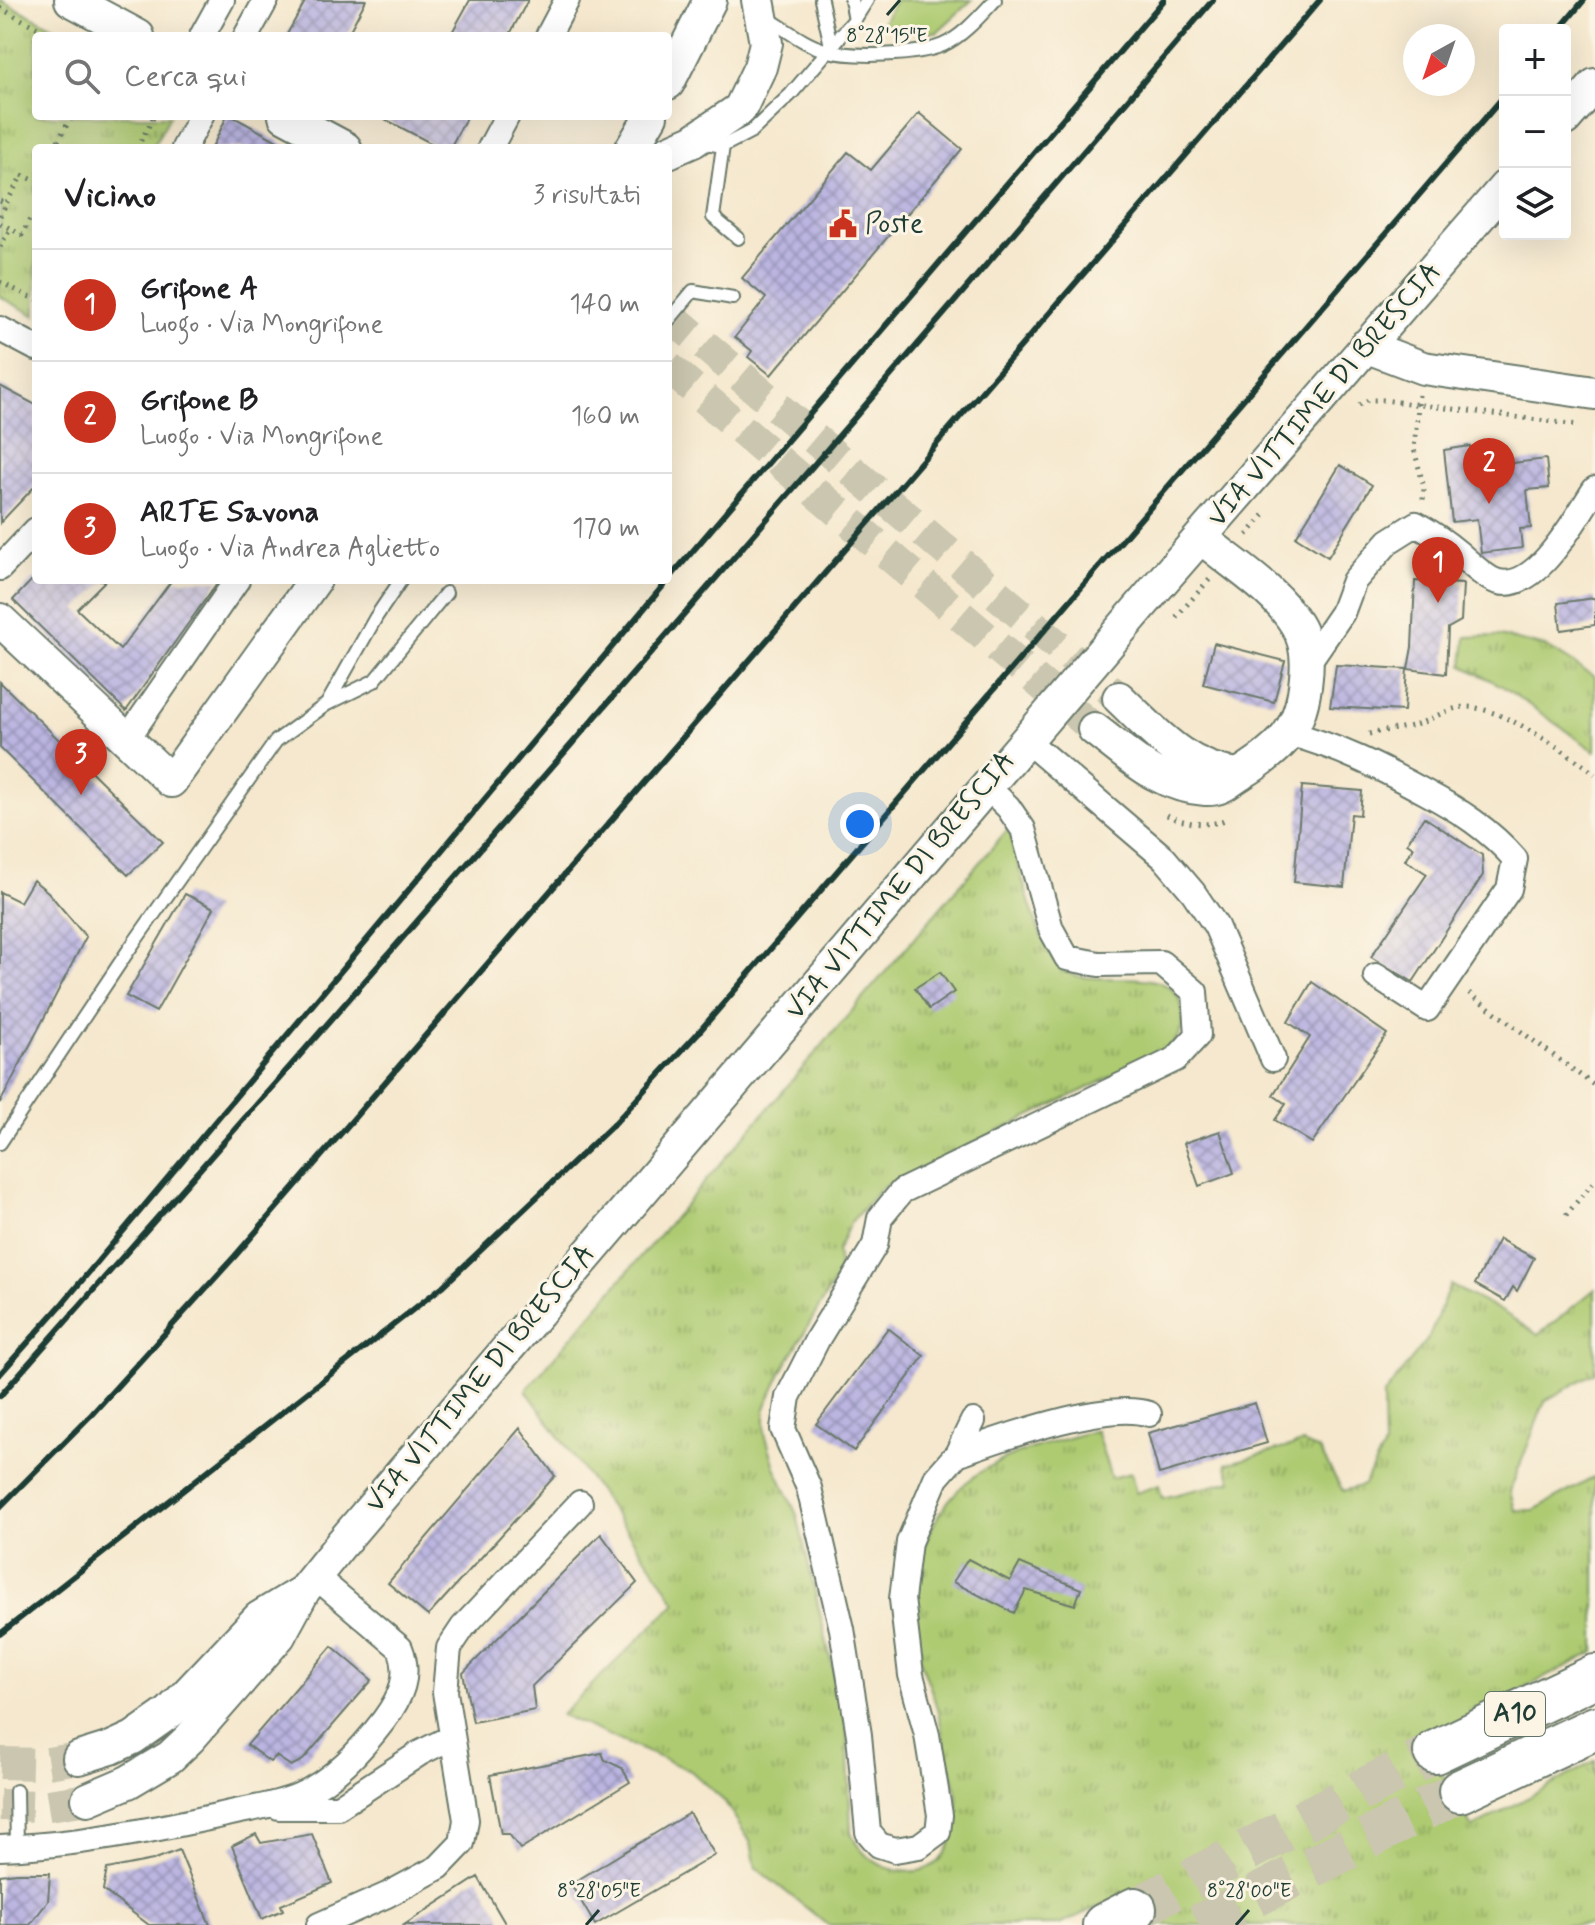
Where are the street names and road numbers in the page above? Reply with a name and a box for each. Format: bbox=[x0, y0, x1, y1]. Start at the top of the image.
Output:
street label: VIA VITTIME DI BRESCIA bbox=[1200, 255, 1450, 535]
street label: VIA VITTIME DI BRESCIA bbox=[778, 744, 1024, 1028]
street label: VIA VITTIME DI BRESCIA bbox=[358, 1237, 604, 1521]
road number: A10 bbox=[1485, 1692, 1545, 1736]

